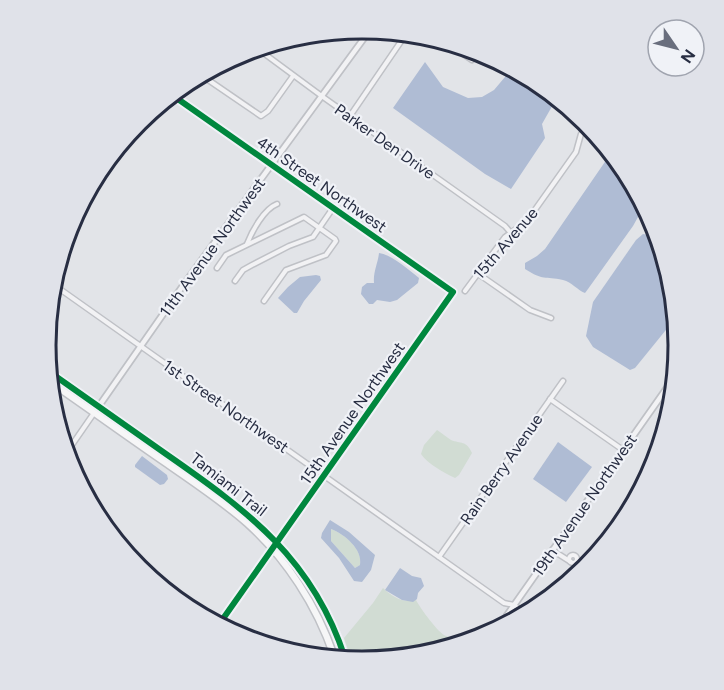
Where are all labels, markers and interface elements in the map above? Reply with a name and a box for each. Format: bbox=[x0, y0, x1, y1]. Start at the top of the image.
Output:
north arrow bbox=[646, 18, 706, 78]
text: N bbox=[677, 46, 699, 67]
street label: Parker Den Drive bbox=[331, 100, 439, 183]
street label: 4th Street Northwest bbox=[253, 132, 390, 236]
street label: 11th Avenue Northwest bbox=[156, 174, 269, 320]
street label: 15th Avenue bbox=[469, 203, 542, 283]
street label: 15th Avenue Northwest bbox=[296, 338, 409, 488]
street label: 1st Street Northwest bbox=[159, 356, 292, 457]
street label: Rain Berry Avenue bbox=[456, 410, 547, 528]
street label: 19th Avenue Northwest bbox=[528, 431, 641, 580]
street label: Tamiami Trail bbox=[187, 449, 271, 520]

